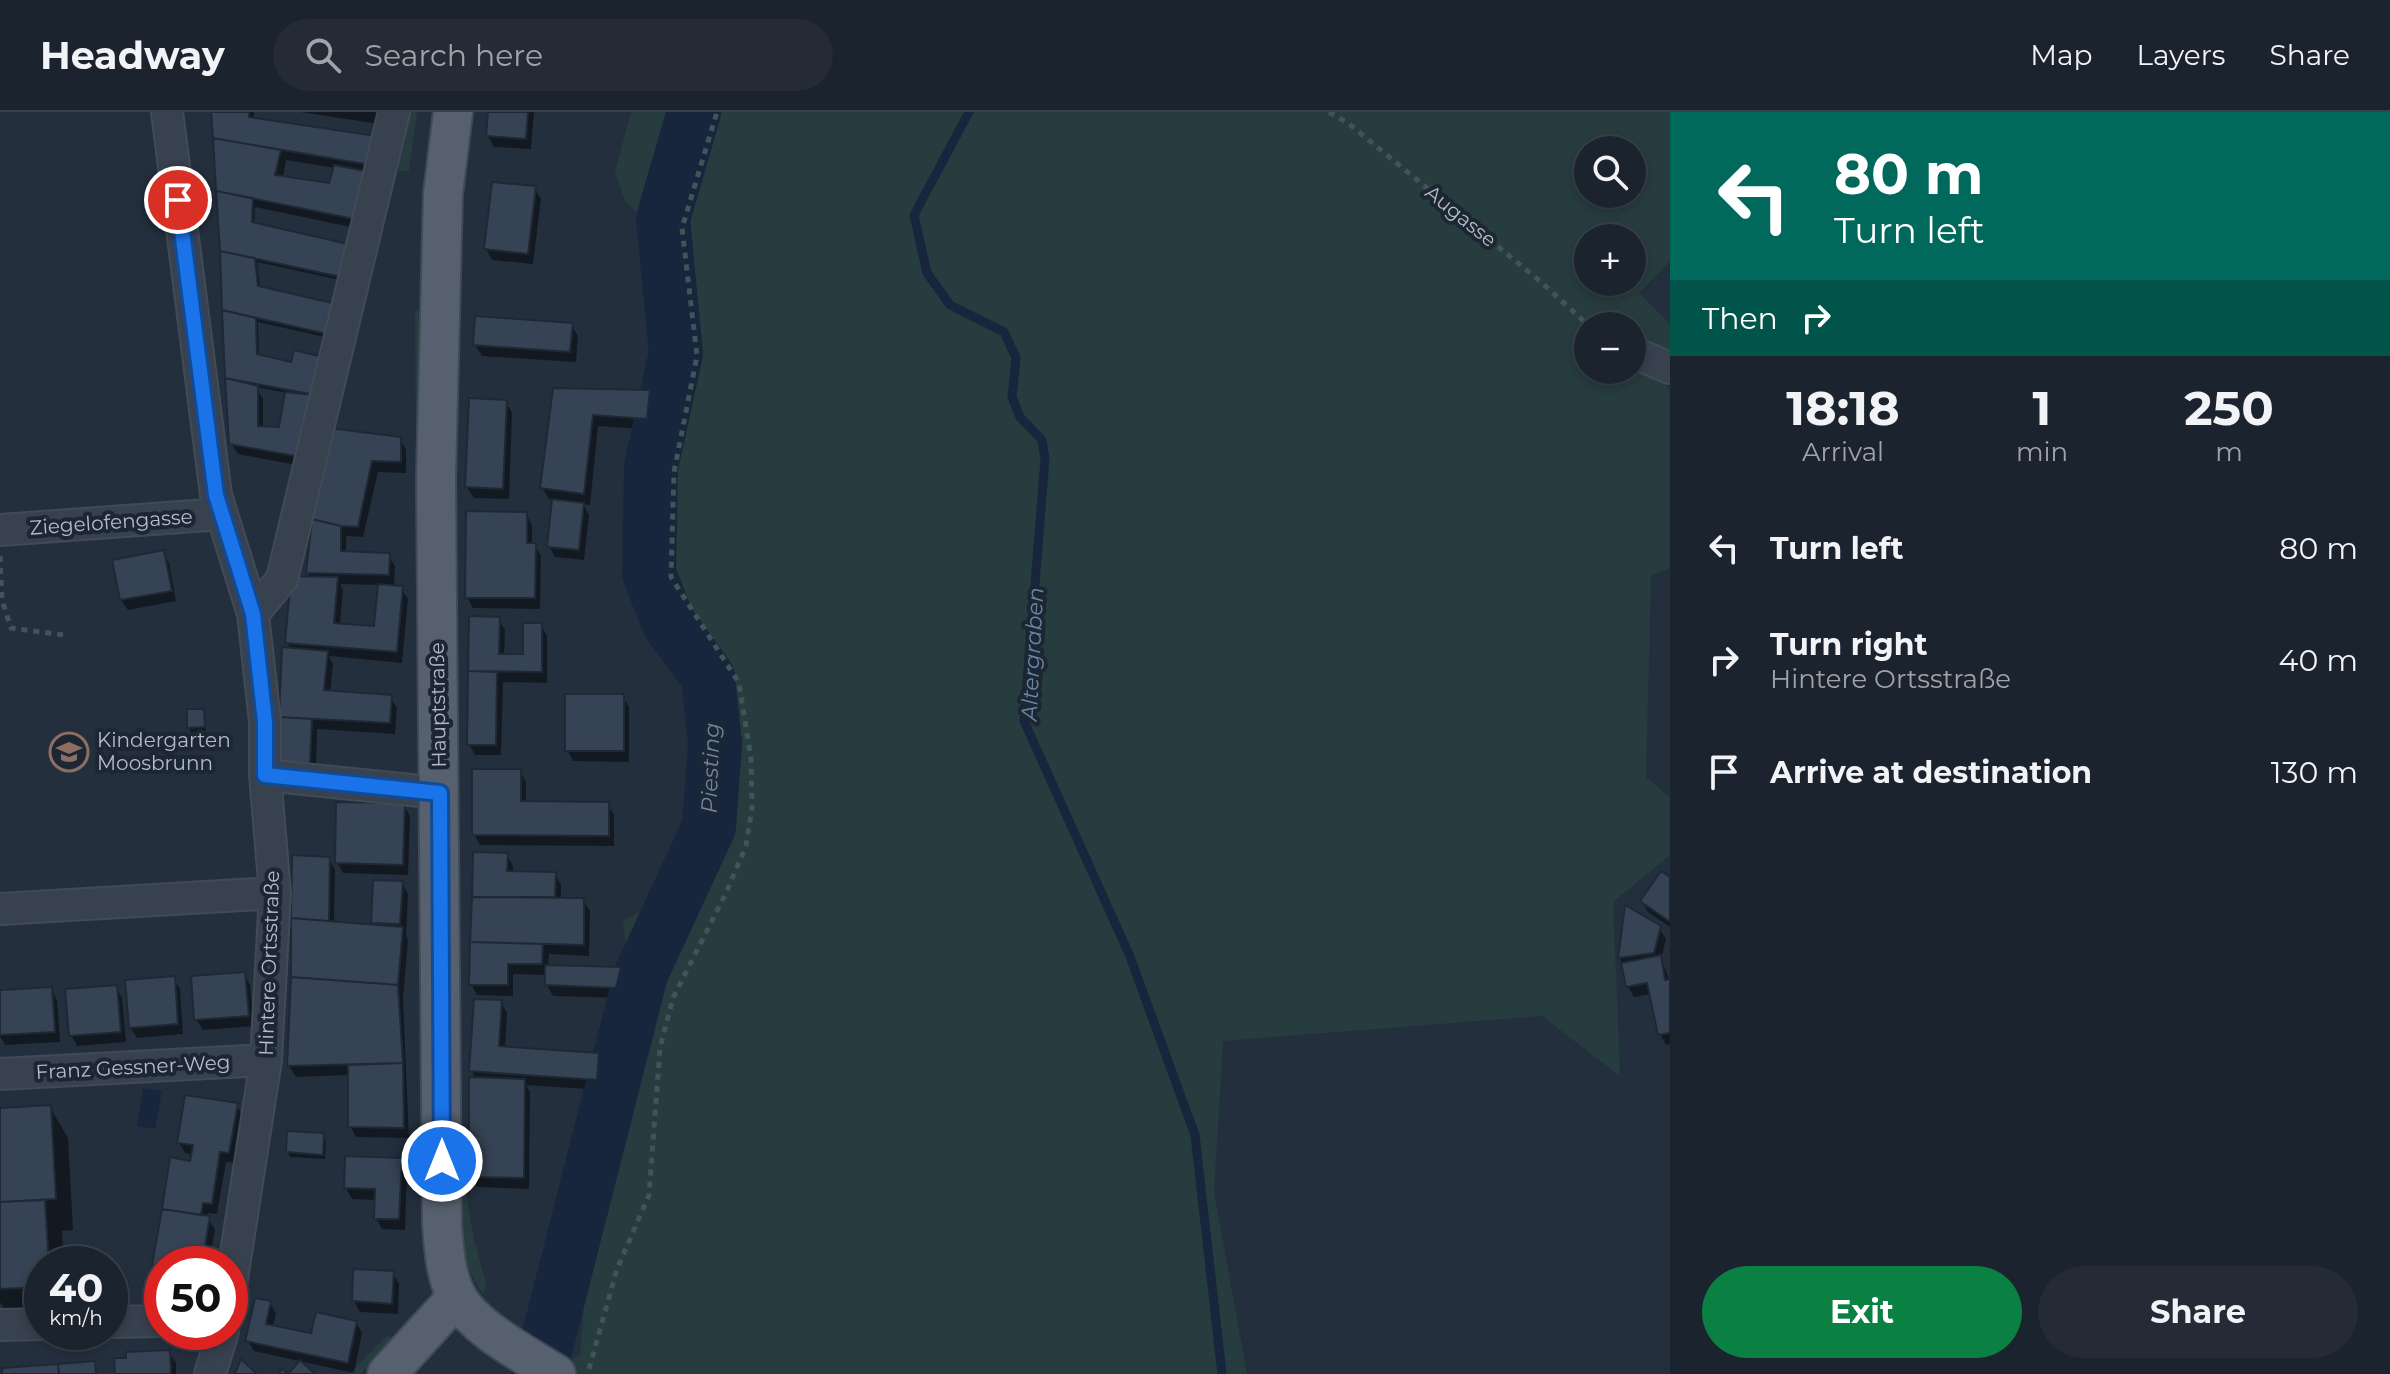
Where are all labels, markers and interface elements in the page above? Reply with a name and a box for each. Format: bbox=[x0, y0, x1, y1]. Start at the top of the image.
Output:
search box bbox=[273, 19, 833, 91]
text: Headway bbox=[40, 32, 225, 79]
icon: search bbox=[301, 33, 345, 77]
text: Search here bbox=[365, 37, 543, 74]
text: Map bbox=[2030, 38, 2093, 72]
text: Layers bbox=[2137, 38, 2226, 72]
text: Share bbox=[2270, 38, 2350, 72]
map controls bbox=[1574, 136, 1646, 384]
button: search bbox=[1574, 136, 1646, 208]
text: 80 m bbox=[1834, 140, 1984, 208]
icon: left bbox=[1702, 144, 1806, 248]
pin bbox=[144, 166, 212, 234]
icon: arrive bbox=[156, 178, 200, 222]
street label: Augasse bbox=[1421, 180, 1501, 252]
text: Turn left bbox=[1834, 208, 1985, 252]
button: + bbox=[1574, 224, 1646, 296]
icon: right bbox=[1794, 296, 1838, 340]
text: Then bbox=[1702, 300, 1778, 337]
button: − bbox=[1574, 312, 1646, 384]
text: 18:18 bbox=[1786, 379, 1900, 437]
text: 1 bbox=[2033, 379, 2051, 437]
text: 250 bbox=[2184, 379, 2274, 437]
text: Arrival bbox=[1802, 436, 1884, 468]
text: min bbox=[2016, 436, 2068, 468]
text: m bbox=[2215, 436, 2243, 468]
street label: Ziegelofengasse bbox=[29, 504, 193, 540]
icon: left bbox=[1702, 526, 1746, 570]
text: Turn left bbox=[1770, 530, 1903, 567]
text: 80 m bbox=[2279, 530, 2358, 567]
water label: Altergraben bbox=[1015, 587, 1049, 723]
text: Turn right bbox=[1770, 626, 1927, 663]
icon: right bbox=[1702, 638, 1746, 682]
street label: Hauptstraße bbox=[425, 642, 451, 768]
text: 40 m bbox=[2279, 642, 2358, 679]
text: Hintere Ortsstraße bbox=[1770, 663, 2011, 695]
water label: Piesting bbox=[695, 722, 726, 814]
place label: Kindergarten Moosbrunn bbox=[97, 728, 231, 775]
school or university icon: Kindergarten Moosbrunn bbox=[48, 731, 90, 773]
icon: arrive bbox=[1702, 750, 1746, 794]
text: Arrive at destination bbox=[1770, 754, 2092, 791]
text: 130 m bbox=[2271, 754, 2358, 791]
street label: Hintere Ortsstraße bbox=[254, 870, 284, 1056]
street label: Franz Gessner-Weg bbox=[35, 1050, 231, 1084]
position arrow bbox=[400, 1119, 484, 1203]
speed limit sign: 50 bbox=[144, 1246, 248, 1350]
text: 40 bbox=[49, 1263, 103, 1312]
button: Exit bbox=[1702, 1266, 2022, 1358]
button: Share bbox=[2038, 1266, 2358, 1358]
text: km/h bbox=[49, 1306, 103, 1330]

